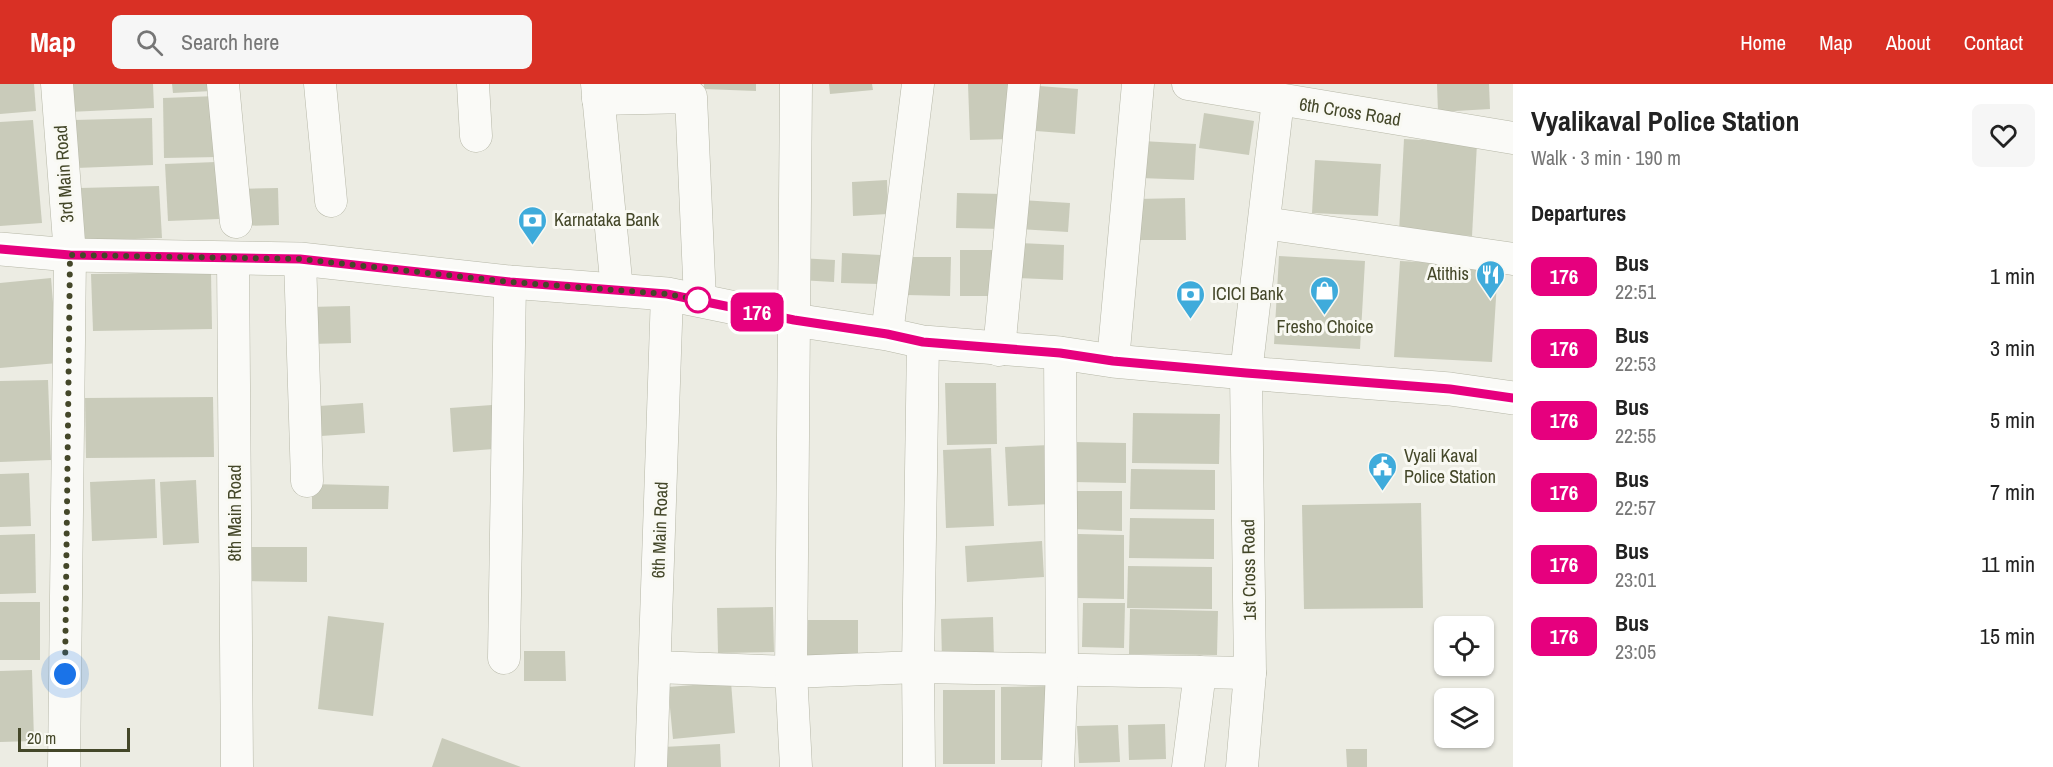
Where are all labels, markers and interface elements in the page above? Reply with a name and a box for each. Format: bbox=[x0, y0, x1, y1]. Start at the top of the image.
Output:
search box bbox=[112, 15, 532, 69]
text: Map bbox=[30, 23, 76, 61]
icon: search bbox=[133, 26, 166, 59]
text: Search here bbox=[181, 27, 279, 57]
text: Home bbox=[1740, 28, 1786, 57]
text: Map bbox=[1819, 28, 1853, 57]
text: About bbox=[1886, 28, 1931, 57]
text: Contact bbox=[1964, 28, 2023, 57]
street label: 6th Cross Road bbox=[1297, 91, 1403, 132]
text: Vyalikaval Police Station bbox=[1531, 102, 1799, 140]
button: heart bbox=[1972, 104, 2035, 167]
street label: 3rd Main Road bbox=[48, 124, 79, 224]
text: Walk · 3 min · 190 m bbox=[1531, 144, 1681, 171]
text: Departures bbox=[1531, 198, 1626, 228]
bank icon: Karnataka Bank bbox=[517, 204, 549, 246]
place label: Karnataka Bank bbox=[554, 207, 660, 232]
text: Bus bbox=[1615, 248, 1649, 278]
restaurant icon: Atithis bbox=[1474, 258, 1506, 300]
place label: Atithis bbox=[1426, 261, 1469, 286]
text: 1 min bbox=[1990, 261, 2035, 291]
text: 176 bbox=[1550, 262, 1578, 291]
shop icon: Fresho Choice bbox=[1309, 274, 1341, 316]
bank icon: ICICI Bank bbox=[1175, 278, 1207, 320]
text: 22:51 bbox=[1615, 278, 1656, 305]
place label: ICICI Bank bbox=[1212, 281, 1284, 306]
unlabelled marker bbox=[685, 287, 711, 313]
line badge: 176 bbox=[722, 292, 792, 332]
text: 176 bbox=[743, 298, 771, 327]
place label: Fresho Choice bbox=[1277, 314, 1373, 339]
text: Bus bbox=[1615, 320, 1649, 350]
text: 3 min bbox=[1990, 333, 2035, 363]
text: 176 bbox=[1550, 334, 1578, 363]
text: 22:53 bbox=[1615, 350, 1656, 377]
text: Bus bbox=[1615, 392, 1649, 422]
text: 5 min bbox=[1990, 405, 2035, 435]
text: 176 bbox=[1550, 406, 1578, 435]
text: 22:55 bbox=[1615, 422, 1656, 449]
place label: Vyali Kaval Police Station bbox=[1404, 443, 1496, 489]
public building icon: Vyali Kaval Police Station bbox=[1367, 450, 1399, 492]
text: Bus bbox=[1615, 464, 1649, 494]
street label: 8th Main Road bbox=[222, 465, 247, 561]
text: 7 min bbox=[1990, 477, 2035, 507]
text: 176 bbox=[1550, 478, 1578, 507]
street label: 6th Main Road bbox=[645, 481, 674, 579]
text: 22:57 bbox=[1615, 494, 1656, 521]
street label: 1st Cross Road bbox=[1235, 519, 1262, 621]
text: Bus bbox=[1615, 536, 1649, 566]
text: 11 min bbox=[1981, 549, 2035, 579]
text: 176 bbox=[1550, 550, 1578, 579]
text: 23:01 bbox=[1615, 566, 1656, 593]
text: Bus bbox=[1615, 608, 1649, 638]
map controls bbox=[1434, 616, 1494, 748]
button: locate bbox=[1434, 616, 1494, 676]
text: 15 min bbox=[1980, 621, 2035, 651]
text: 176 bbox=[1550, 622, 1578, 651]
text: 23:05 bbox=[1615, 638, 1656, 665]
your location bbox=[50, 659, 80, 689]
button: layers bbox=[1434, 688, 1494, 748]
scale bar bbox=[18, 725, 130, 752]
text: 20 m bbox=[27, 727, 56, 749]

